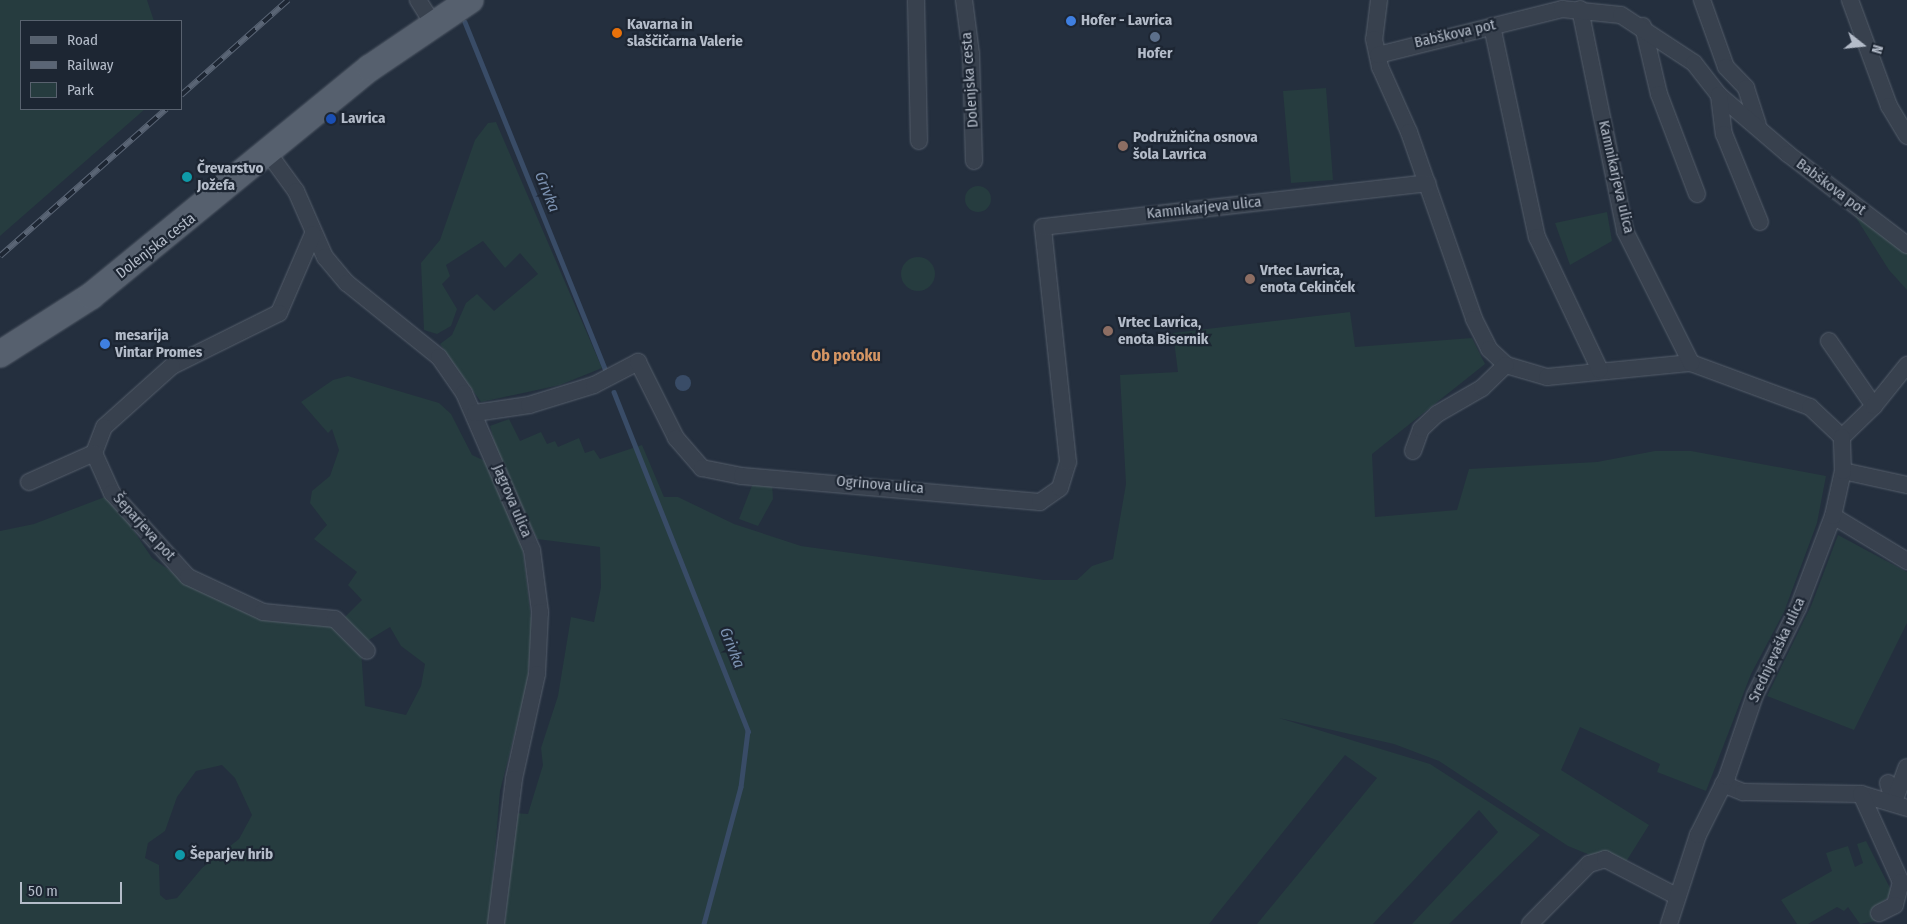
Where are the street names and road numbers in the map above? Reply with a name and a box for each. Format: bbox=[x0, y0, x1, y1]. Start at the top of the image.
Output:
street label: Babškova pot bbox=[1413, 16, 1497, 52]
street label: Dolenjska cesta bbox=[958, 32, 982, 128]
street label: Kamnikarjeva ulica bbox=[1594, 119, 1638, 235]
street label: Babškova pot bbox=[1793, 155, 1869, 219]
street label: Kamnikarjeva ulica bbox=[1146, 193, 1262, 223]
street label: Dolenjska cesta bbox=[113, 209, 199, 283]
street label: Jagrova ulica bbox=[489, 462, 535, 540]
street label: Ogrinova ulica bbox=[836, 472, 924, 498]
street label: Šeparjeva pot bbox=[109, 490, 179, 564]
street label: Srednjevaška ulica bbox=[1745, 595, 1809, 705]

